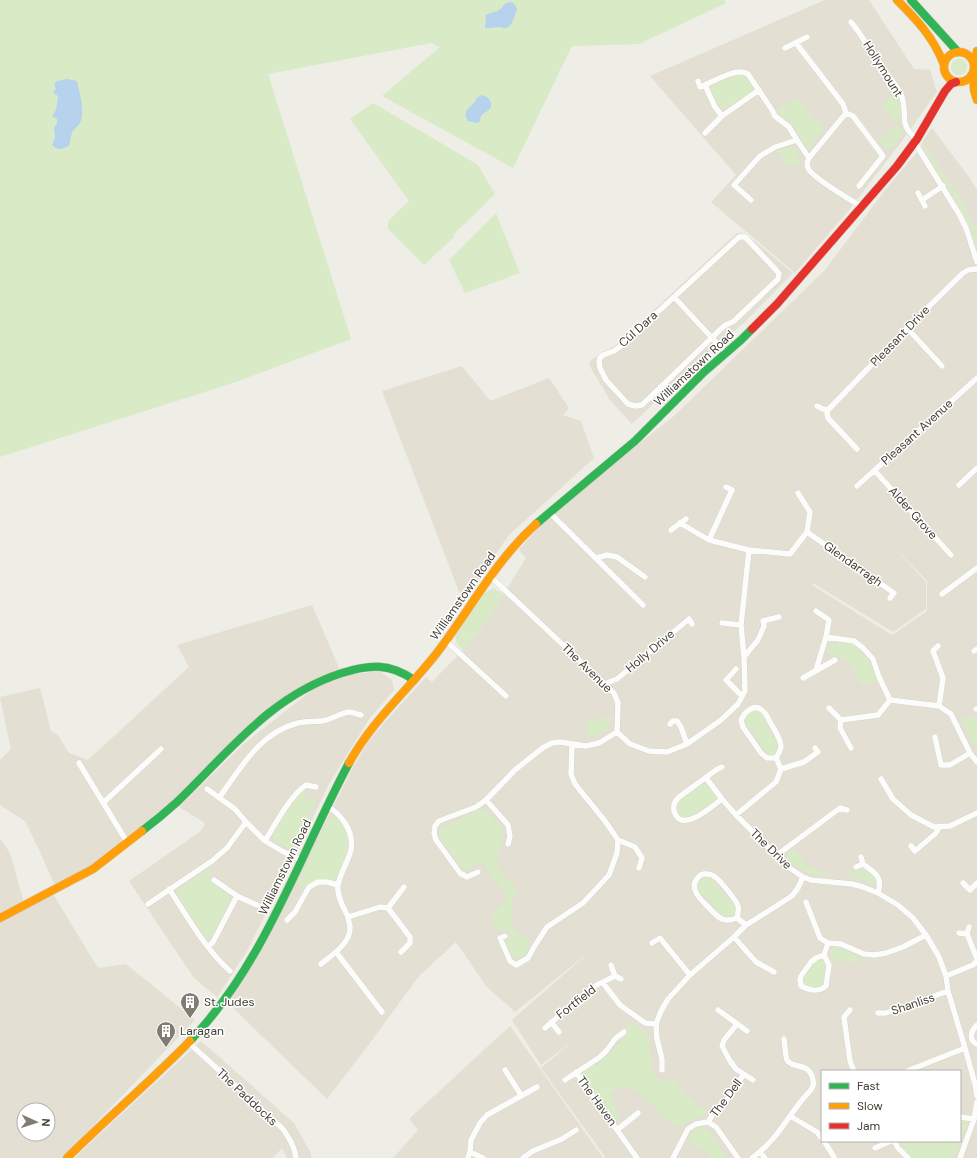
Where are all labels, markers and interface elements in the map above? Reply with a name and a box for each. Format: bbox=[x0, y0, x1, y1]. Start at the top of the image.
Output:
street label: Hollymount bbox=[859, 38, 907, 100]
street label: Pleasant Drive bbox=[867, 302, 933, 370]
street label: Cúl Dara bbox=[615, 307, 661, 351]
street label: Williamstown Road bbox=[650, 327, 738, 409]
street label: Pleasant Avenue bbox=[878, 395, 956, 468]
street label: Alder Grove bbox=[885, 483, 941, 543]
street label: Glendarragh bbox=[820, 538, 886, 590]
street label: Williamstown Road bbox=[427, 549, 499, 643]
street label: Holly Drive bbox=[622, 626, 678, 676]
street label: The Avenue bbox=[558, 640, 616, 696]
street label: Williamstown Road bbox=[255, 817, 315, 917]
street label: The Drive bbox=[747, 825, 795, 873]
street label: Fortfield bbox=[553, 981, 599, 1023]
street label: Shanliss bbox=[889, 989, 937, 1019]
building icon: St. Judes bbox=[179, 991, 201, 1019]
place label: St. Judes bbox=[204, 994, 254, 1010]
building icon: Laragan bbox=[155, 1020, 177, 1048]
place label: Laragan bbox=[180, 1023, 224, 1039]
street label: The Paddocks bbox=[213, 1065, 281, 1129]
legend bbox=[821, 1070, 961, 1142]
street label: The Haven bbox=[574, 1073, 621, 1129]
street label: The Dell bbox=[706, 1076, 746, 1120]
text: Fast bbox=[857, 1078, 880, 1094]
text: Slow bbox=[857, 1098, 883, 1114]
north arrow bbox=[16, 1102, 56, 1142]
text: N bbox=[39, 1118, 53, 1127]
text: Jam bbox=[857, 1118, 880, 1134]

